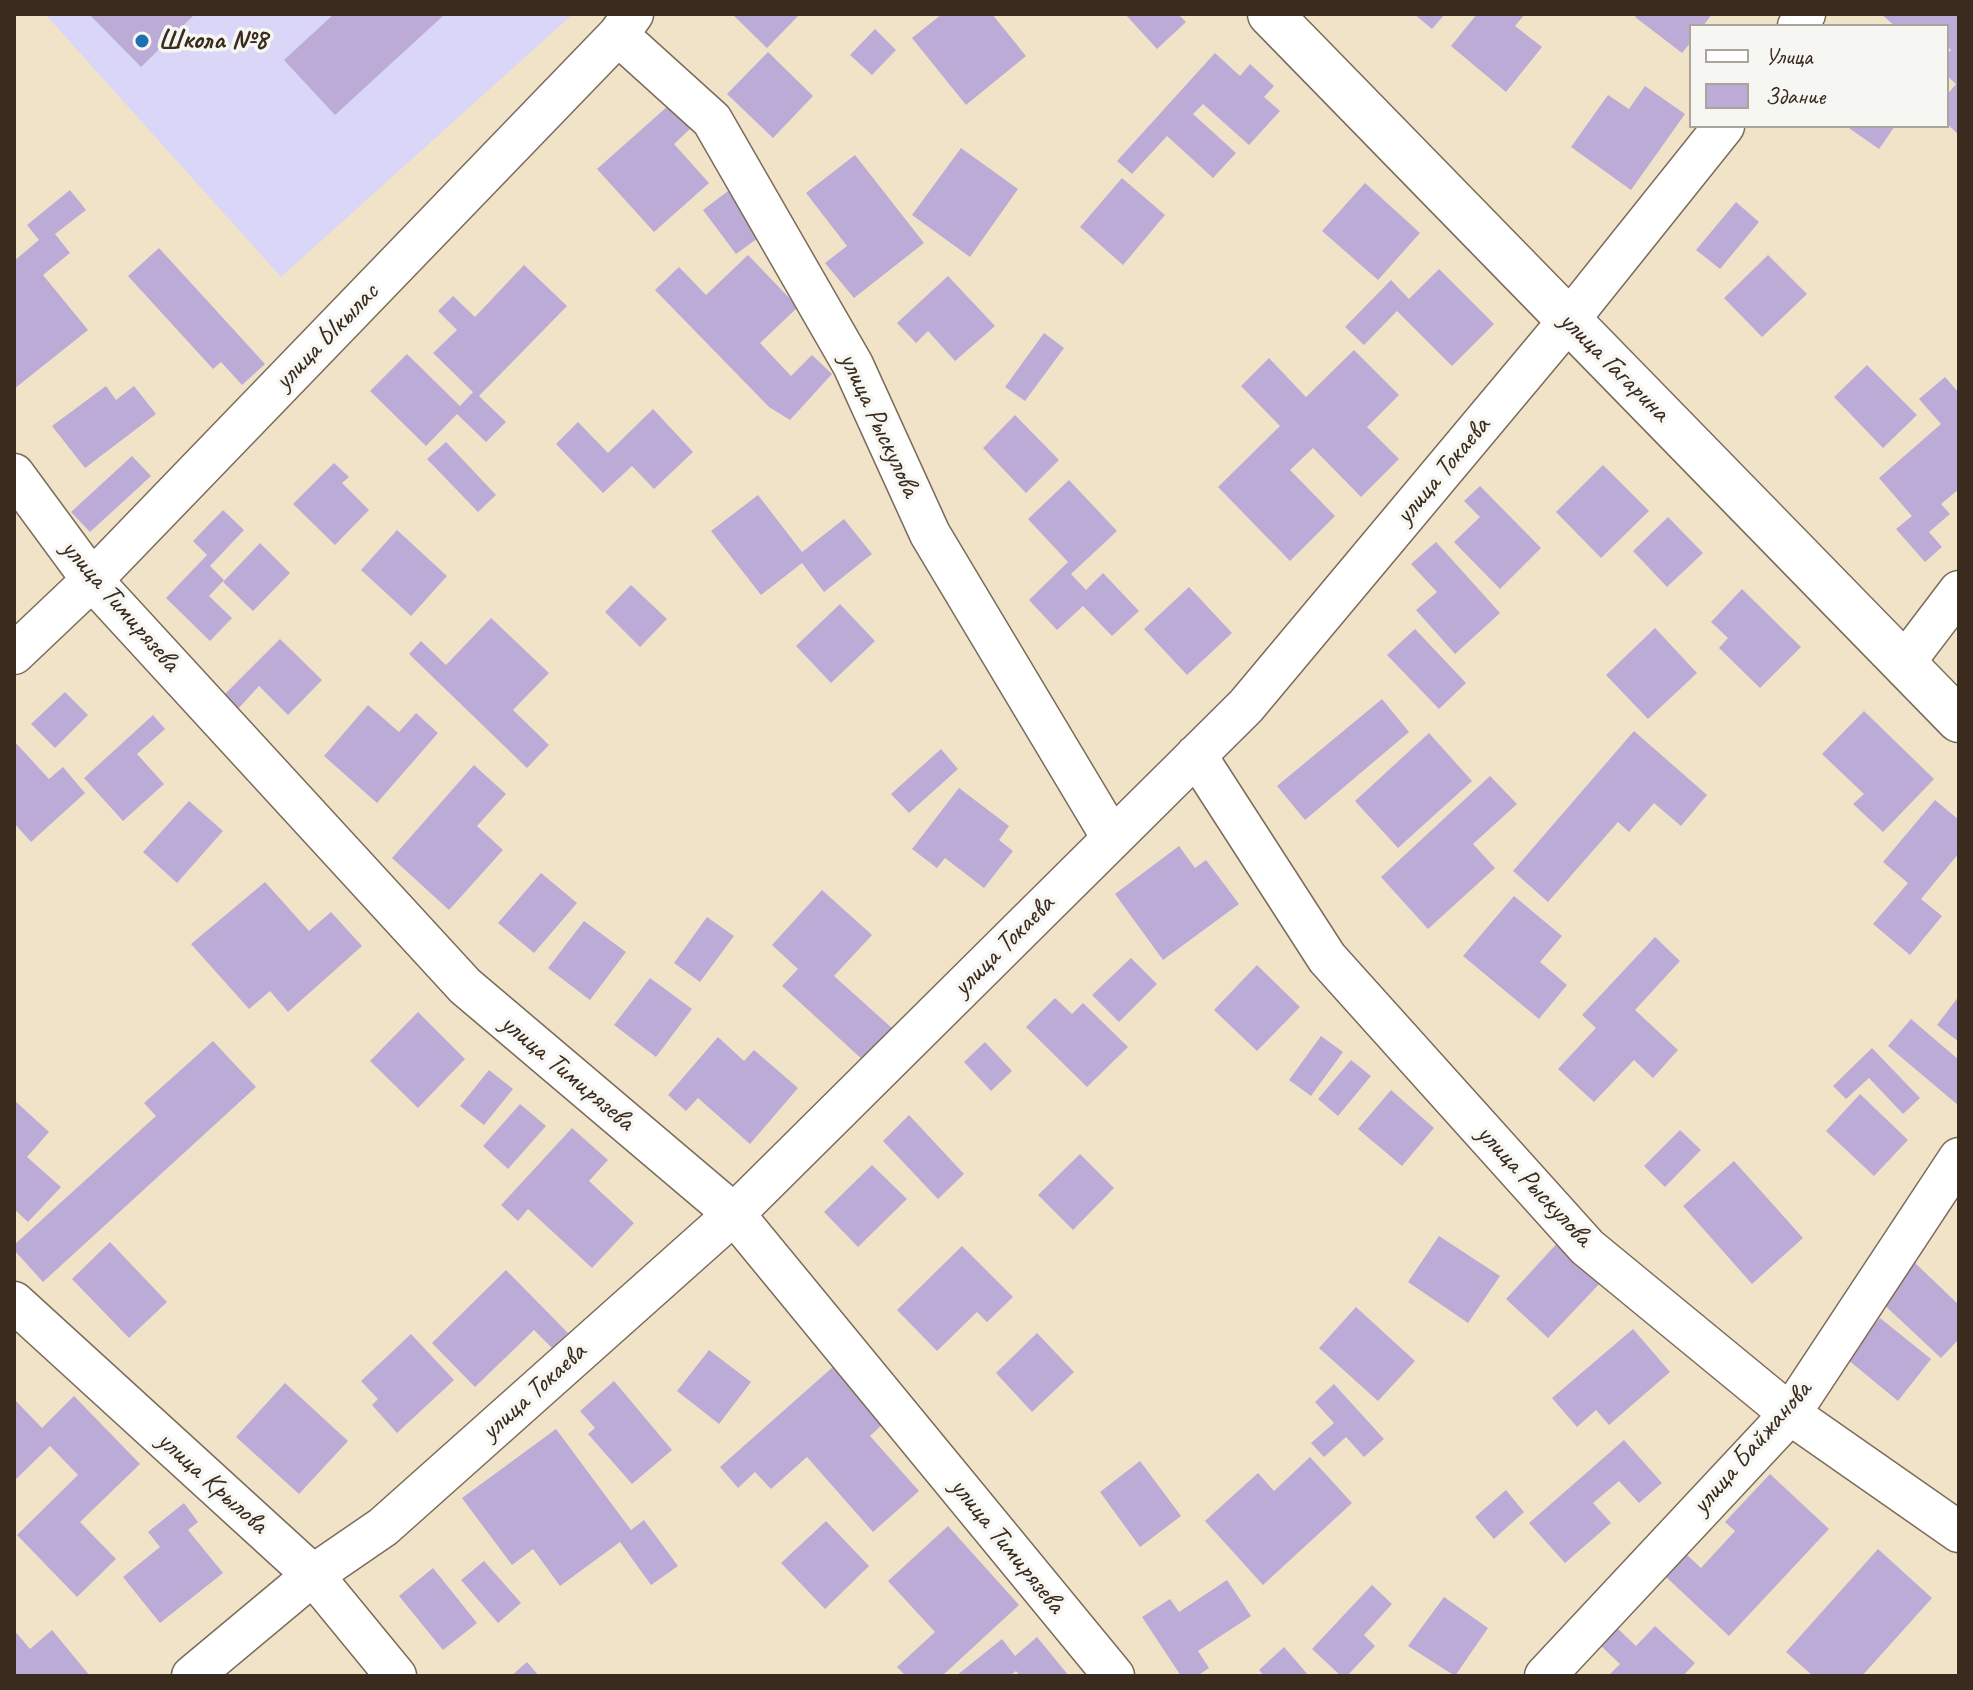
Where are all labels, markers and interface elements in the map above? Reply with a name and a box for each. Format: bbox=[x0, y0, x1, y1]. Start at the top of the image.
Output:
place label: Школа №8 bbox=[158, 24, 267, 58]
legend bbox=[1689, 24, 1949, 128]
marker: Школа №8 bbox=[133, 32, 151, 50]
text: Улица bbox=[1765, 41, 1813, 71]
text: Здание bbox=[1765, 81, 1825, 111]
street label: улица Ыкылас bbox=[268, 276, 386, 398]
street label: улица Гагарина bbox=[1552, 305, 1676, 429]
street label: улица Рыскулова bbox=[831, 348, 927, 502]
street label: улица Токаева bbox=[1388, 410, 1498, 532]
street label: улица Тимирязева bbox=[53, 533, 187, 679]
street label: улица Токаева bbox=[946, 888, 1062, 1004]
street label: улица Тимирязева bbox=[493, 1007, 641, 1139]
street label: улица Рыскулова bbox=[1469, 1118, 1599, 1254]
street label: улица Токаева bbox=[474, 1336, 594, 1448]
street label: улица Байжанова bbox=[1685, 1374, 1819, 1522]
street label: улица Крылова bbox=[150, 1424, 274, 1542]
street label: улица Тимирязева bbox=[942, 1471, 1072, 1621]

